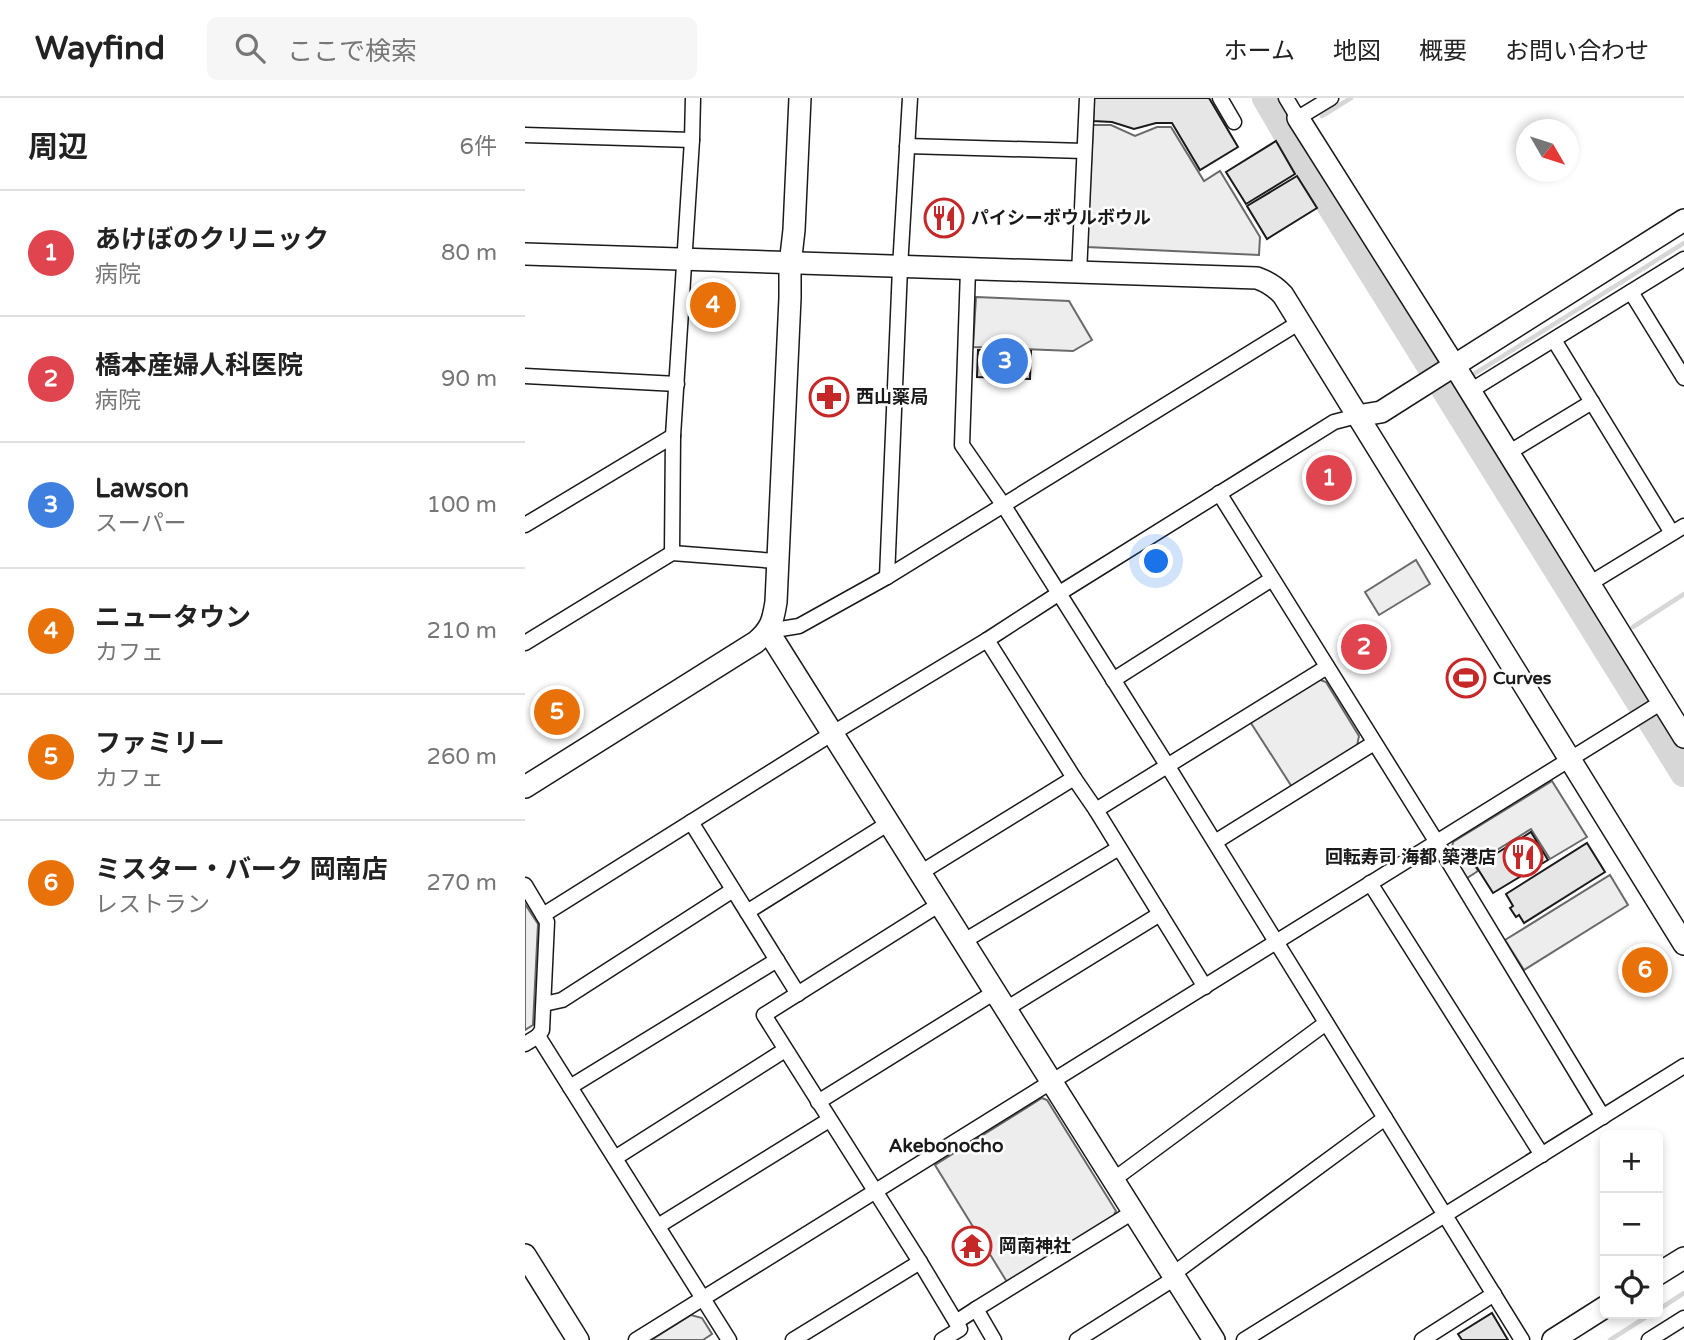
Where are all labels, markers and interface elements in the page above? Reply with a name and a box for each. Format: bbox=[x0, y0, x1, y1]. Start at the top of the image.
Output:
search box bbox=[207, 17, 697, 80]
text: Wayfind bbox=[35, 29, 165, 68]
icon: search bbox=[231, 29, 269, 67]
text: ここで検索 bbox=[287, 36, 417, 67]
text: ホーム bbox=[1224, 37, 1295, 66]
text: 地図 bbox=[1333, 37, 1381, 66]
text: 概要 bbox=[1419, 37, 1467, 66]
text: お問い合わせ bbox=[1505, 37, 1649, 66]
north arrow bbox=[1516, 119, 1579, 182]
text: 周辺 bbox=[28, 129, 88, 166]
text: 6件 bbox=[460, 133, 497, 161]
restaurant icon: パイシーボウルボウル bbox=[923, 197, 965, 239]
place label: パイシーボウルボウル bbox=[971, 207, 1151, 229]
text: あけぼのクリニック bbox=[95, 224, 329, 255]
text: 1 bbox=[44, 239, 58, 267]
text: 80 m bbox=[441, 239, 497, 267]
text: 病院 bbox=[95, 261, 141, 289]
pin: 4 bbox=[690, 279, 736, 331]
pin: 3 bbox=[982, 335, 1028, 387]
text: 橋本産婦人科医院 bbox=[95, 350, 303, 381]
text: 2 bbox=[44, 365, 58, 393]
text: 90 m bbox=[441, 365, 497, 393]
pharmacy icon: 西山薬局 bbox=[808, 376, 850, 418]
place label: 西山薬局 bbox=[856, 386, 928, 408]
text: 病院 bbox=[95, 387, 141, 415]
pin: 1 bbox=[1306, 452, 1352, 504]
text: Lawson bbox=[95, 473, 189, 504]
text: 3 bbox=[44, 491, 58, 519]
text: 100 m bbox=[427, 491, 497, 519]
text: スーパー bbox=[95, 510, 187, 538]
your location bbox=[1139, 544, 1173, 578]
text: ニュータウン bbox=[95, 602, 251, 633]
text: 4 bbox=[44, 617, 58, 645]
text: 210 m bbox=[427, 617, 497, 645]
pin: 2 bbox=[1341, 621, 1387, 673]
text: カフェ bbox=[95, 639, 164, 667]
sports icon: Curves bbox=[1445, 657, 1487, 699]
place label: Curves bbox=[1493, 667, 1552, 689]
pin: 5 bbox=[534, 686, 580, 738]
text: ファミリー bbox=[95, 728, 225, 759]
text: 5 bbox=[44, 743, 58, 771]
text: 260 m bbox=[427, 743, 497, 771]
text: カフェ bbox=[95, 765, 164, 793]
restaurant icon: 回転寿司 海都 築港店 bbox=[1502, 836, 1544, 878]
place label: 回転寿司 海都 築港店 bbox=[1325, 846, 1496, 868]
text: ミスター・バーク 岡南店 bbox=[95, 854, 388, 885]
text: 6 bbox=[44, 869, 58, 897]
text: 270 m bbox=[427, 869, 497, 897]
text: レストラン bbox=[95, 891, 210, 919]
pin: 6 bbox=[1622, 944, 1668, 996]
map controls bbox=[1600, 1130, 1663, 1319]
button: + bbox=[1600, 1130, 1663, 1193]
district label: Akebonocho bbox=[889, 1135, 1003, 1157]
button: − bbox=[1600, 1193, 1663, 1256]
temple icon: 岡南神社 bbox=[951, 1225, 993, 1267]
place label: 岡南神社 bbox=[999, 1235, 1071, 1257]
button: locate bbox=[1600, 1256, 1663, 1319]

